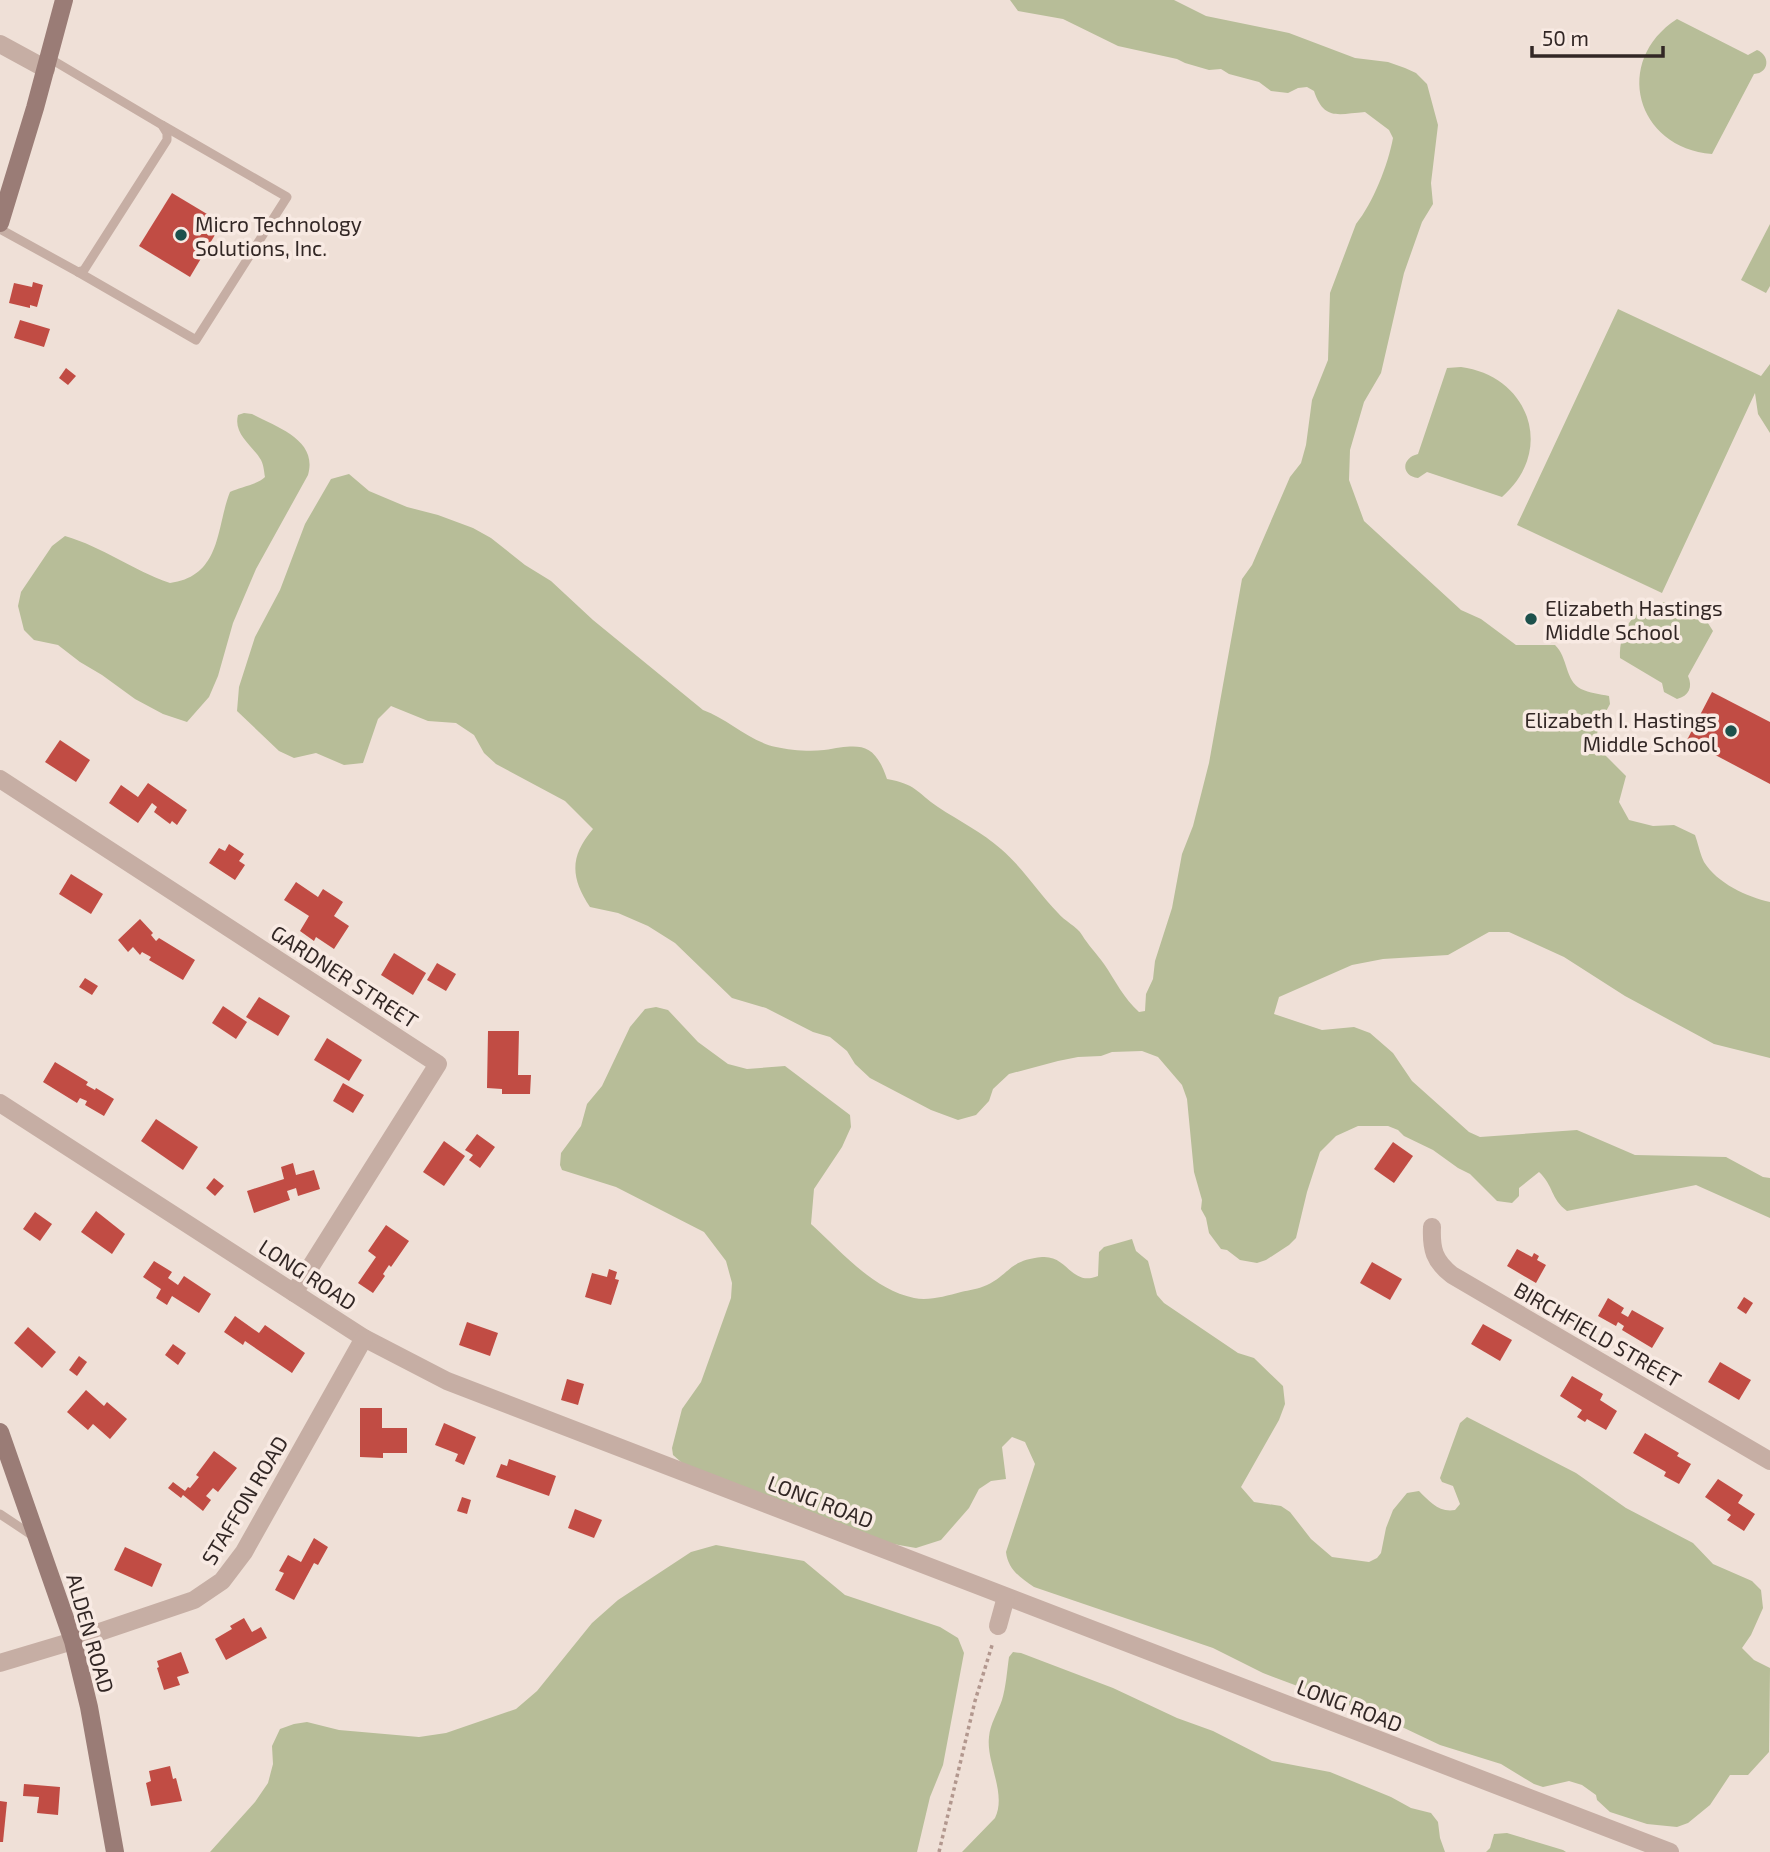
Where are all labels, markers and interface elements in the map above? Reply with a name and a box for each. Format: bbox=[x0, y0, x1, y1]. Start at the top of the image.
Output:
scale bar bbox=[1532, 14, 1663, 58]
text: 50 m bbox=[1542, 25, 1589, 50]
place label: Micro Technology Solutions, Inc. bbox=[195, 211, 362, 260]
marker: Micro Technology Solutions, Inc. bbox=[173, 227, 189, 243]
place label: Elizabeth Hastings Middle School bbox=[1545, 595, 1723, 644]
marker: Elizabeth Hastings Middle School bbox=[1523, 611, 1539, 627]
place label: Elizabeth I. Hastings Middle School bbox=[1524, 707, 1718, 756]
marker: Elizabeth I. Hastings Middle School bbox=[1723, 723, 1739, 739]
street label: GARDNER STREET bbox=[267, 919, 423, 1033]
street label: LONG ROAD bbox=[255, 1233, 361, 1315]
street label: BIRCHFIELD STREET bbox=[1510, 1276, 1686, 1392]
street label: STAFFON ROAD bbox=[196, 1431, 292, 1569]
street label: LONG ROAD bbox=[765, 1469, 877, 1533]
street label: ALDEN ROAD bbox=[62, 1570, 120, 1696]
street label: LONG ROAD bbox=[1294, 1673, 1406, 1737]

